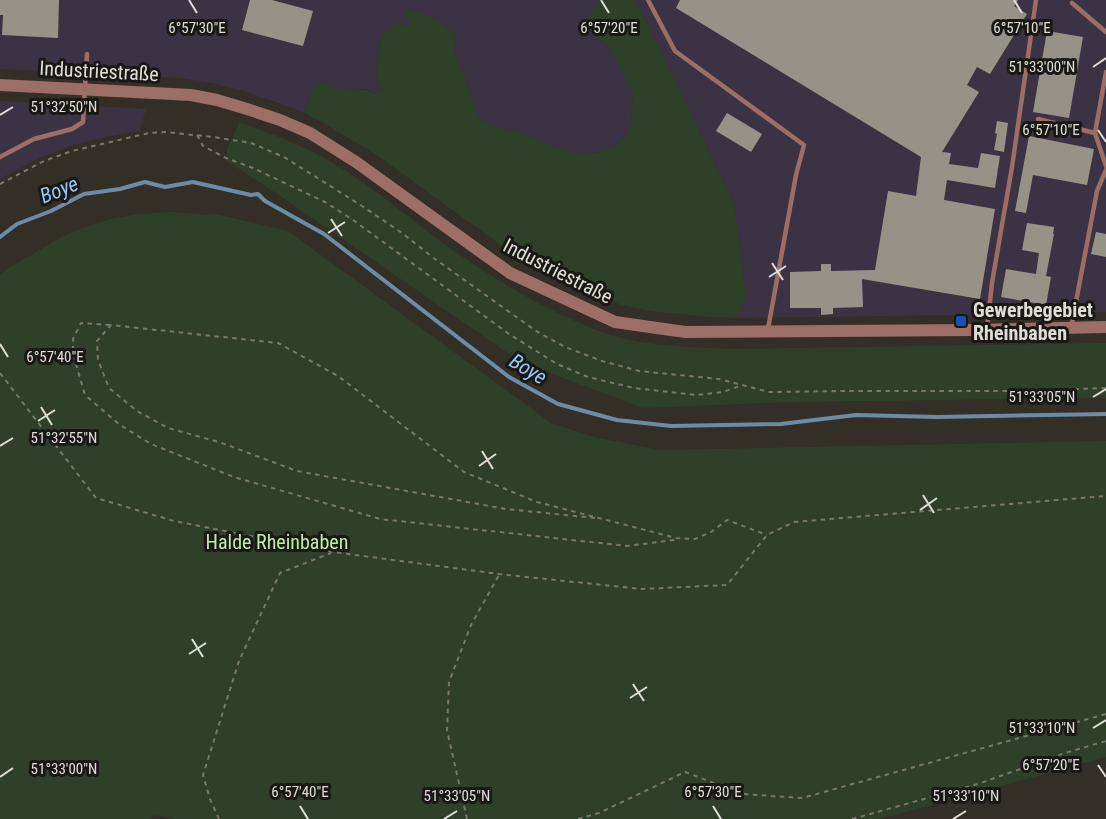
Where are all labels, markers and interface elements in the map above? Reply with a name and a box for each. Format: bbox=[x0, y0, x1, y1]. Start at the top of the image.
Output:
text: 6°57'30"E bbox=[168, 19, 226, 37]
text: 6°57'20"E bbox=[580, 19, 638, 37]
text: 6°57'10"E bbox=[993, 19, 1051, 37]
street label: Industriestraße bbox=[39, 56, 159, 86]
text: 51°33'00"N bbox=[1009, 58, 1075, 76]
text: 51°32'50"N bbox=[31, 98, 97, 116]
text: 6°57'10"E bbox=[1022, 121, 1080, 139]
water label: Boye bbox=[36, 172, 82, 208]
street label: Industriestraße bbox=[499, 233, 617, 309]
place label: Gewerbegebiet Rheinbaben bbox=[973, 298, 1093, 345]
marker: Gewerbegebiet Rheinbaben bbox=[954, 314, 968, 328]
text: 6°57'40"E bbox=[26, 348, 84, 366]
water label: Boye bbox=[505, 349, 551, 389]
text: 51°33'05"N bbox=[1009, 388, 1075, 406]
text: 51°32'55"N bbox=[31, 429, 97, 447]
park label: Halde Rheinbaben bbox=[206, 530, 348, 554]
text: 51°33'10"N bbox=[1009, 719, 1075, 737]
text: 6°57'20"E bbox=[1022, 756, 1080, 774]
text: 51°33'00"N bbox=[31, 760, 97, 778]
text: 6°57'40"E bbox=[271, 783, 329, 801]
text: 6°57'30"E bbox=[684, 783, 742, 801]
text: 51°33'05"N bbox=[424, 787, 490, 805]
text: 51°33'10"N bbox=[933, 787, 999, 805]

